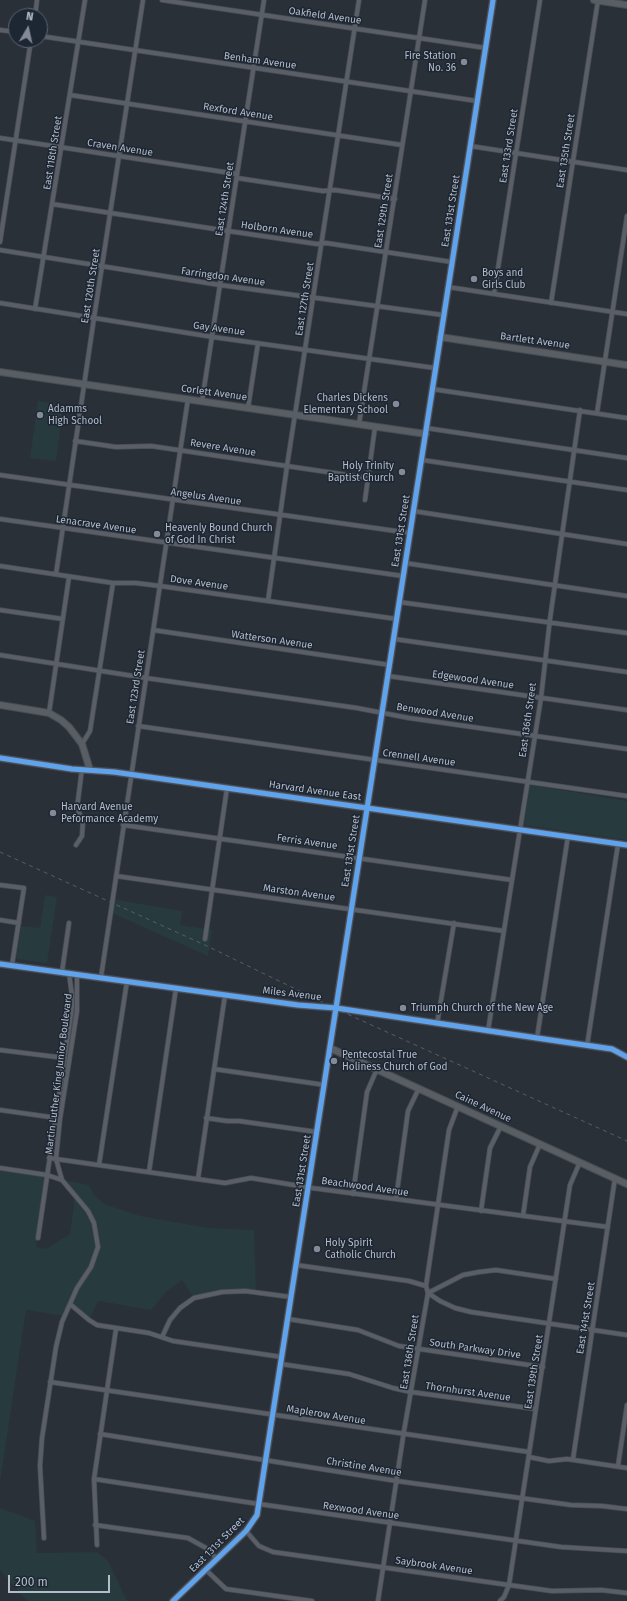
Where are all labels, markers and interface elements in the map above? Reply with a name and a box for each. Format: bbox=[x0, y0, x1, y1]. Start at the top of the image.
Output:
street label: Oakfield Avenue bbox=[288, 5, 362, 27]
north arrow bbox=[8, 8, 48, 48]
text: N bbox=[25, 10, 34, 24]
street label: Benham Avenue bbox=[223, 50, 297, 72]
place label: Fire Station No. 36 bbox=[404, 50, 456, 74]
marker: Fire Station No. 36 bbox=[459, 57, 469, 67]
street label: Rexford Avenue bbox=[202, 101, 274, 123]
street label: East 133rd Street bbox=[497, 108, 521, 184]
street label: East 135th Street bbox=[554, 113, 578, 189]
street label: East 118th Street bbox=[41, 115, 65, 191]
street label: Craven Avenue bbox=[86, 137, 154, 159]
street label: East 124th Street bbox=[213, 161, 237, 237]
street label: East 129th Street bbox=[372, 173, 396, 249]
street label: East 131st Street bbox=[439, 174, 463, 248]
street label: Holborn Avenue bbox=[240, 219, 314, 241]
street label: East 120th Street bbox=[79, 248, 103, 324]
street label: East 127th Street bbox=[293, 261, 317, 337]
street label: Farringdon Avenue bbox=[180, 265, 266, 289]
place label: Boys and Girls Club bbox=[482, 267, 525, 290]
marker: Boys and Girls Club bbox=[469, 274, 479, 284]
street label: Gay Avenue bbox=[192, 319, 246, 339]
street label: Bartlett Avenue bbox=[499, 330, 571, 352]
street label: Corlett Avenue bbox=[180, 382, 248, 404]
place label: Charles Dickens Elementary School bbox=[303, 392, 388, 416]
marker: Charles Dickens Elementary School bbox=[391, 399, 401, 409]
place label: Adamms High School bbox=[48, 403, 102, 426]
marker: Adamms High School bbox=[35, 410, 45, 420]
street label: Revere Avenue bbox=[189, 437, 257, 459]
place label: Holy Trinity Baptist Church bbox=[328, 460, 394, 484]
marker: Holy Trinity Baptist Church bbox=[397, 467, 407, 477]
street label: Angelus Avenue bbox=[170, 486, 242, 508]
street label: East 131st Street bbox=[389, 494, 413, 568]
street label: Lenacrave Avenue bbox=[55, 513, 137, 537]
place label: Heavenly Bound Church of God In Christ bbox=[165, 522, 273, 546]
marker: Heavenly Bound Church of God In Christ bbox=[152, 529, 162, 539]
street label: Dove Avenue bbox=[169, 573, 229, 593]
street label: Watterson Avenue bbox=[231, 628, 313, 652]
street label: East 123rd Street bbox=[124, 649, 148, 725]
street label: Edgewood Avenue bbox=[431, 668, 515, 692]
street label: East 136th Street bbox=[517, 682, 539, 758]
street label: Benwood Avenue bbox=[396, 701, 474, 725]
street label: Crennell Avenue bbox=[382, 747, 456, 769]
street label: Harvard Avenue East bbox=[268, 779, 362, 803]
place label: Harvard Avenue Peformance Academy bbox=[61, 801, 158, 824]
marker: Harvard Avenue Peformance Academy bbox=[48, 808, 58, 818]
street label: East 131st Street bbox=[339, 814, 363, 888]
street label: Ferris Avenue bbox=[276, 832, 338, 852]
street label: Marston Avenue bbox=[262, 882, 336, 904]
street label: Miles Avenue bbox=[262, 984, 322, 1004]
street label: Martin Luther King Junior Boulevard bbox=[43, 993, 75, 1155]
place label: Triumph Church of the New Age bbox=[411, 1002, 553, 1014]
marker: Triumph Church of the New Age bbox=[398, 1003, 408, 1013]
place label: Pentecostal True Holiness Church of God bbox=[342, 1049, 448, 1072]
marker: Pentecostal True Holiness Church of God bbox=[329, 1056, 339, 1066]
street label: Caine Avenue bbox=[453, 1089, 513, 1125]
street label: East 131st Street bbox=[290, 1134, 314, 1208]
street label: Beachwood Avenue bbox=[321, 1175, 409, 1199]
place label: Holy Spirit Catholic Church bbox=[325, 1237, 396, 1260]
marker: Holy Spirit Catholic Church bbox=[312, 1244, 322, 1254]
street label: East 141st Street bbox=[574, 1281, 598, 1355]
street label: East 136th Street bbox=[398, 1314, 422, 1390]
street label: East 139th Street bbox=[522, 1334, 546, 1410]
street label: South Parkway Drive bbox=[428, 1337, 522, 1361]
street label: Thornhurst Avenue bbox=[425, 1380, 511, 1404]
street label: Maplerow Avenue bbox=[286, 1403, 366, 1427]
street label: Christine Avenue bbox=[325, 1455, 403, 1479]
street label: Rexwood Avenue bbox=[322, 1500, 400, 1522]
street label: East 131st Street bbox=[187, 1515, 247, 1575]
street label: Saybrook Avenue bbox=[395, 1555, 473, 1577]
scale bar bbox=[10, 1567, 112, 1593]
text: 200 m bbox=[15, 1575, 48, 1589]

